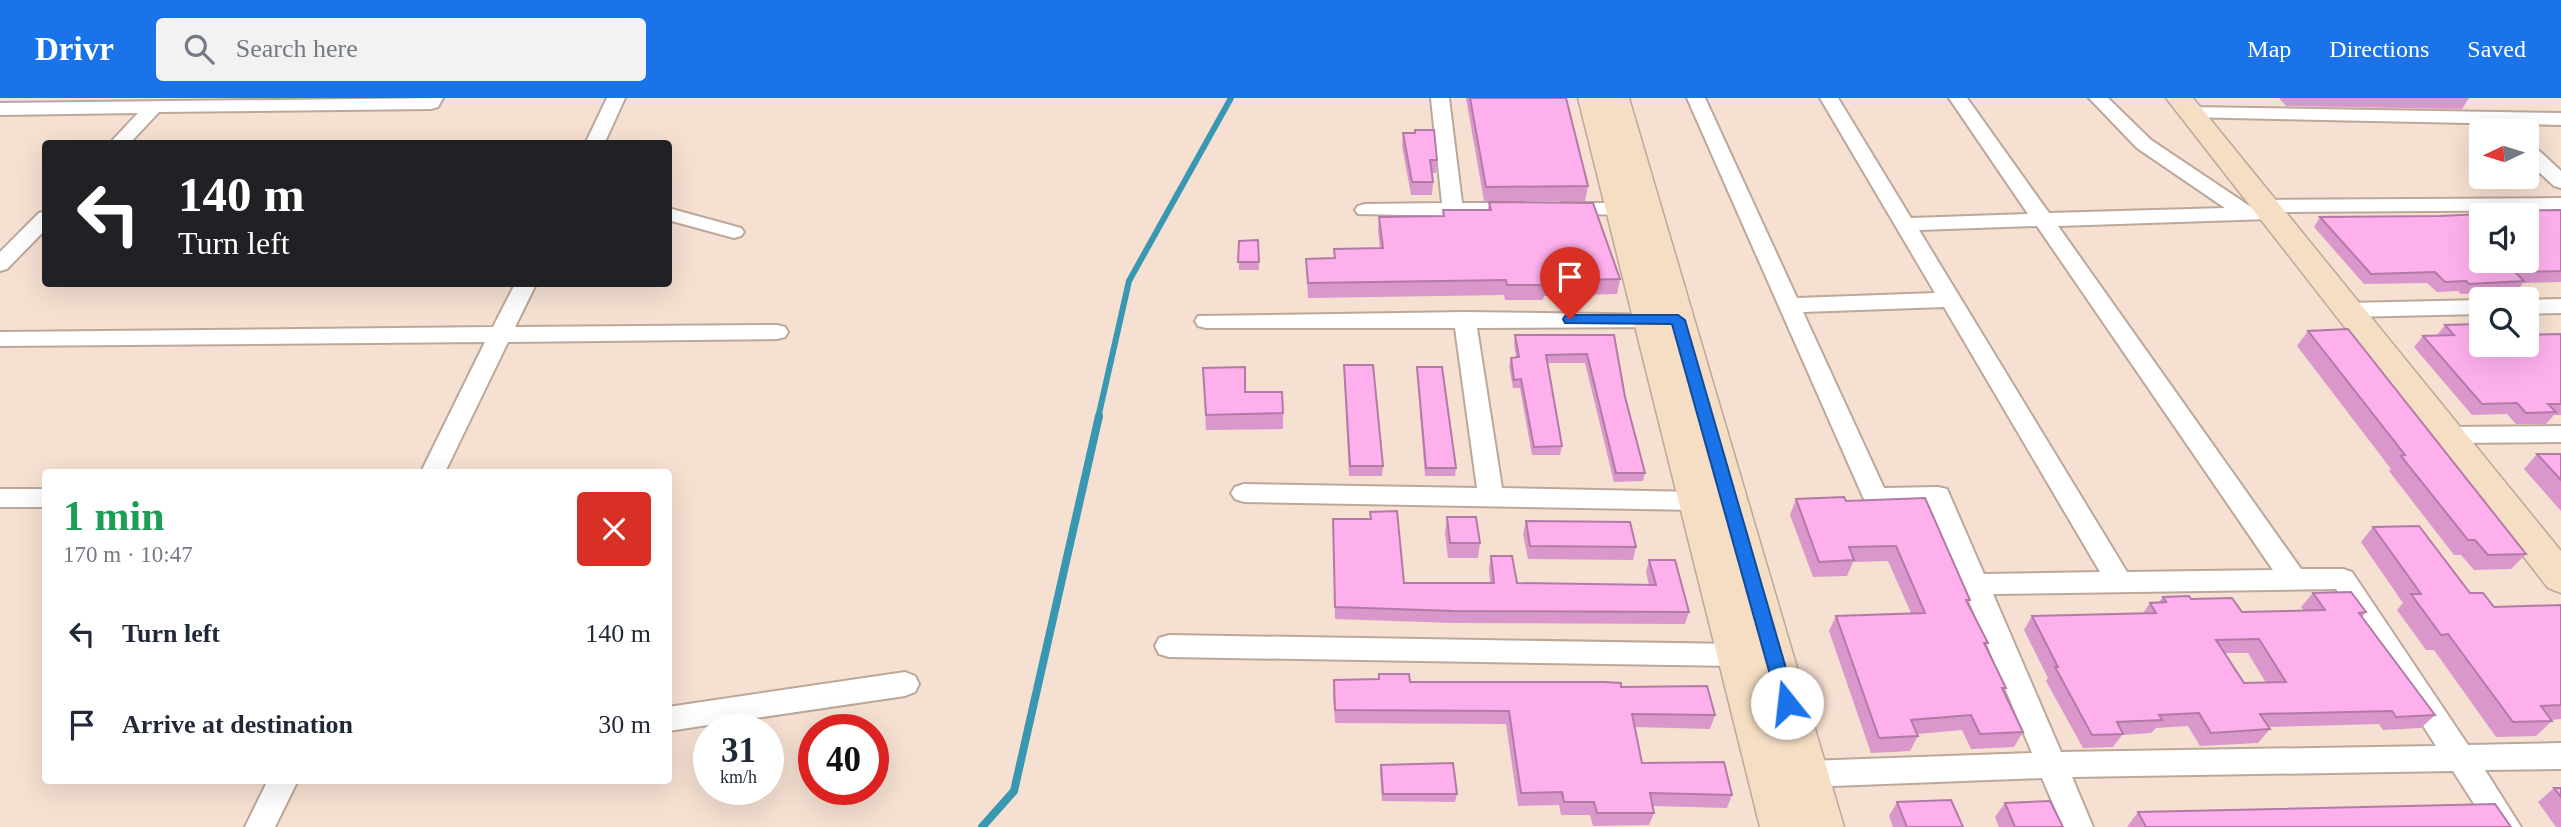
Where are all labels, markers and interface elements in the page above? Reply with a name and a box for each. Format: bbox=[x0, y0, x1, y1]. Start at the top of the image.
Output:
search box bbox=[156, 18, 646, 81]
icon: search bbox=[180, 30, 218, 68]
text: Drivr bbox=[35, 31, 114, 67]
text: Search here bbox=[236, 34, 358, 63]
text: Map bbox=[2247, 36, 2291, 62]
text: Directions bbox=[2329, 36, 2429, 62]
text: Saved bbox=[2467, 36, 2526, 62]
north arrow bbox=[2469, 119, 2539, 189]
map controls bbox=[2469, 119, 2539, 357]
text: 140 m bbox=[178, 167, 305, 222]
icon: left bbox=[63, 168, 154, 259]
button: sound bbox=[2469, 203, 2539, 273]
text: Turn left bbox=[178, 225, 290, 261]
pin bbox=[1540, 247, 1600, 319]
icon: arrive bbox=[1551, 258, 1589, 296]
button: search bbox=[2469, 287, 2539, 357]
button: close bbox=[577, 492, 651, 566]
text: 1 min bbox=[63, 493, 165, 539]
text: 170 m · 10:47 bbox=[63, 542, 193, 567]
icon: left bbox=[63, 615, 101, 653]
text: Turn left bbox=[122, 619, 220, 648]
text: 140 m bbox=[585, 619, 651, 648]
position arrow bbox=[1750, 666, 1824, 740]
icon: arrive bbox=[63, 706, 101, 744]
text: Arrive at destination bbox=[122, 710, 353, 739]
text: 30 m bbox=[598, 710, 651, 739]
speed limit sign: 40 bbox=[798, 714, 889, 805]
text: 31 bbox=[721, 731, 756, 770]
text: km/h bbox=[720, 767, 757, 787]

